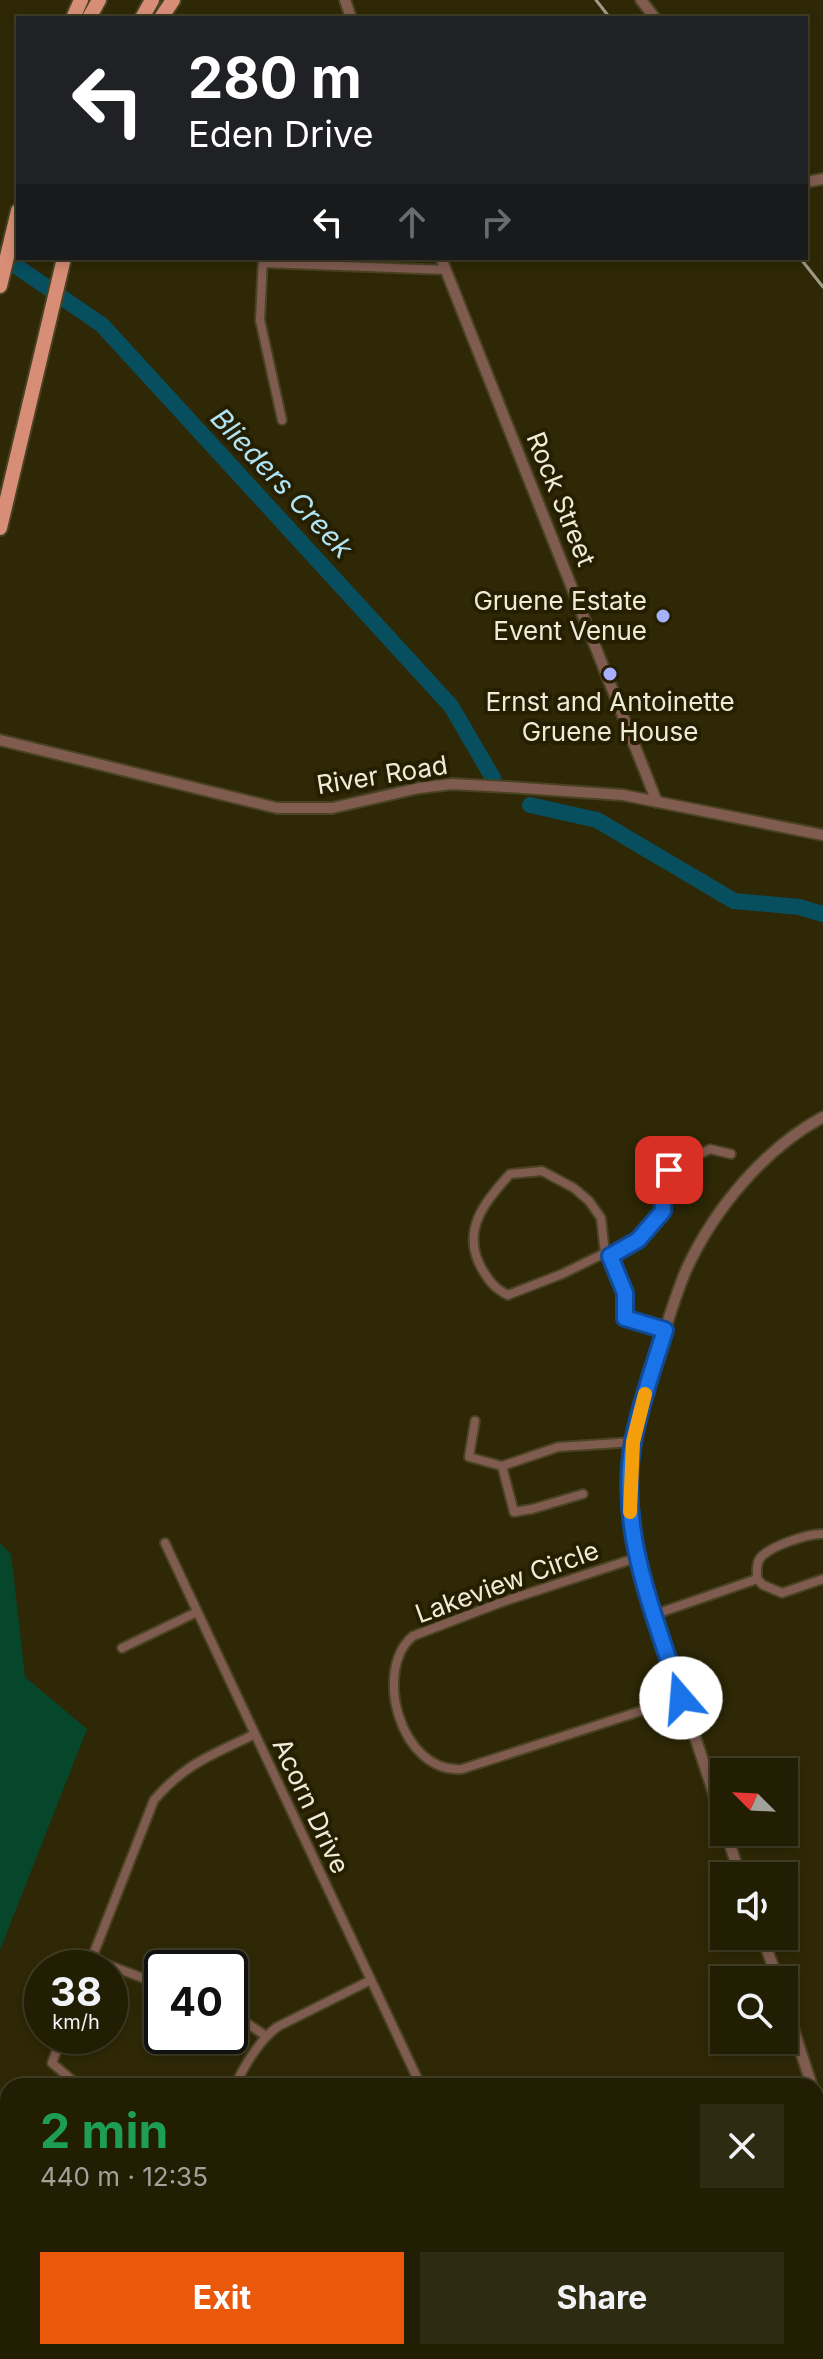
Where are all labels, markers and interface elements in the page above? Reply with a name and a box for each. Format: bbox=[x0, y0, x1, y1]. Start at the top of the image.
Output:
text: 280 m bbox=[188, 44, 362, 112]
icon: left bbox=[56, 48, 160, 152]
text: Eden Drive bbox=[188, 112, 373, 156]
icon: left bbox=[306, 200, 350, 244]
icon: ahead bbox=[390, 200, 434, 244]
icon: right bbox=[474, 200, 518, 244]
water label: Blieders Creek bbox=[204, 401, 361, 565]
street label: Rock Street bbox=[521, 427, 602, 570]
place label: Gruene Estate Event Venue bbox=[473, 585, 647, 646]
marker: Gruene Estate Event Venue bbox=[654, 607, 672, 625]
marker: Ernst and Antoinette Gruene House bbox=[601, 665, 619, 683]
place label: Ernst and Antoinette Gruene House bbox=[485, 686, 735, 747]
street label: River Road bbox=[314, 749, 450, 800]
pin bbox=[635, 1136, 703, 1204]
icon: arrive bbox=[647, 1148, 691, 1192]
street label: Lakeview Circle bbox=[411, 1534, 603, 1629]
position arrow bbox=[639, 1656, 723, 1740]
street label: Acorn Drive bbox=[267, 1733, 356, 1878]
north arrow bbox=[710, 1758, 798, 1846]
map controls bbox=[710, 1758, 798, 2054]
button: sound bbox=[710, 1862, 798, 1950]
speed limit sign: 40 bbox=[144, 1950, 248, 2054]
button: search bbox=[710, 1966, 798, 2054]
text: 38 bbox=[50, 1967, 102, 2016]
text: km/h bbox=[52, 2010, 100, 2034]
text: 2 min bbox=[40, 2101, 168, 2160]
button: close bbox=[700, 2104, 784, 2188]
text: 440 m · 12:35 bbox=[40, 2161, 208, 2192]
button: Exit bbox=[40, 2252, 404, 2344]
button: Share bbox=[420, 2252, 784, 2344]

